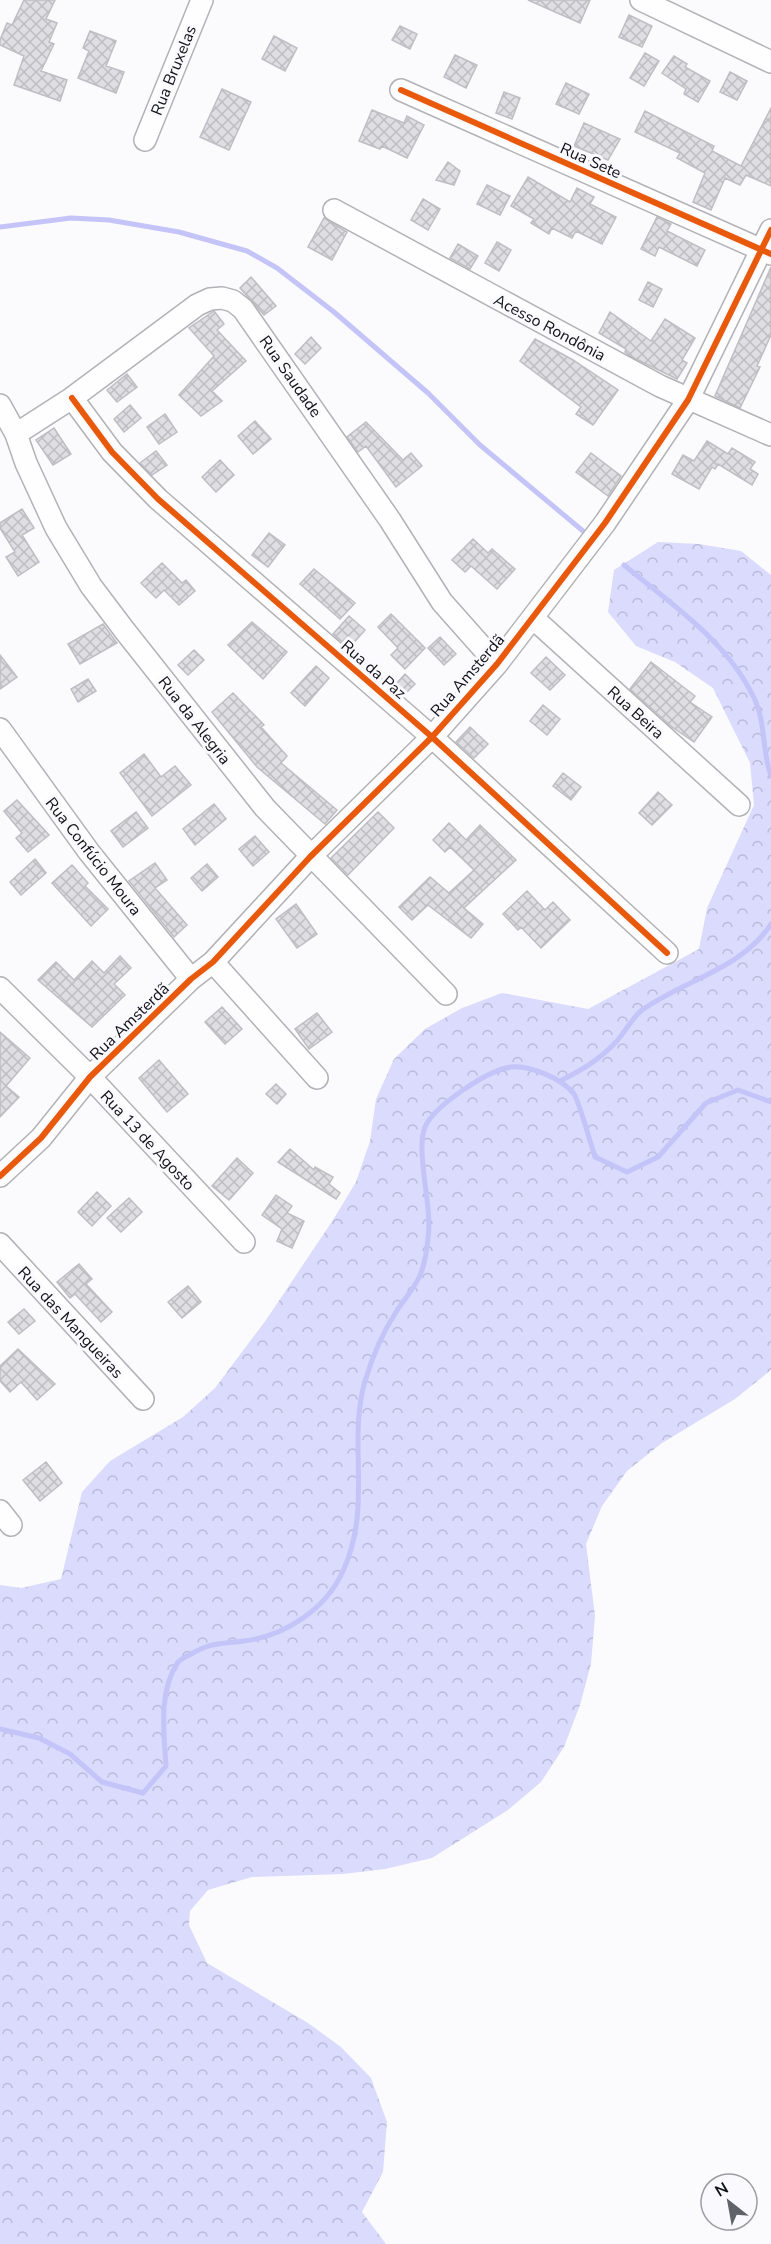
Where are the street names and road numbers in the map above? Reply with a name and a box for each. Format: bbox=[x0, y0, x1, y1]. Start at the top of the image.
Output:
street label: Rua Bruxelas bbox=[146, 22, 202, 119]
street label: Rua Sete bbox=[557, 138, 625, 184]
street label: Acesso Rondônia bbox=[490, 289, 609, 367]
street label: Rua Saudade bbox=[254, 331, 326, 422]
street label: Rua Amsterdã bbox=[426, 630, 510, 722]
street label: Rua da Paz bbox=[336, 635, 411, 704]
street label: Rua da Alegria bbox=[153, 672, 236, 769]
street label: Rua Beira bbox=[602, 681, 668, 744]
street label: Rua Confúcio Moura bbox=[40, 793, 146, 920]
street label: Rua Amsterdã bbox=[85, 978, 174, 1065]
street label: Rua 13 de Agosto bbox=[95, 1086, 200, 1196]
street label: Rua das Mangueiras bbox=[13, 1262, 128, 1383]

